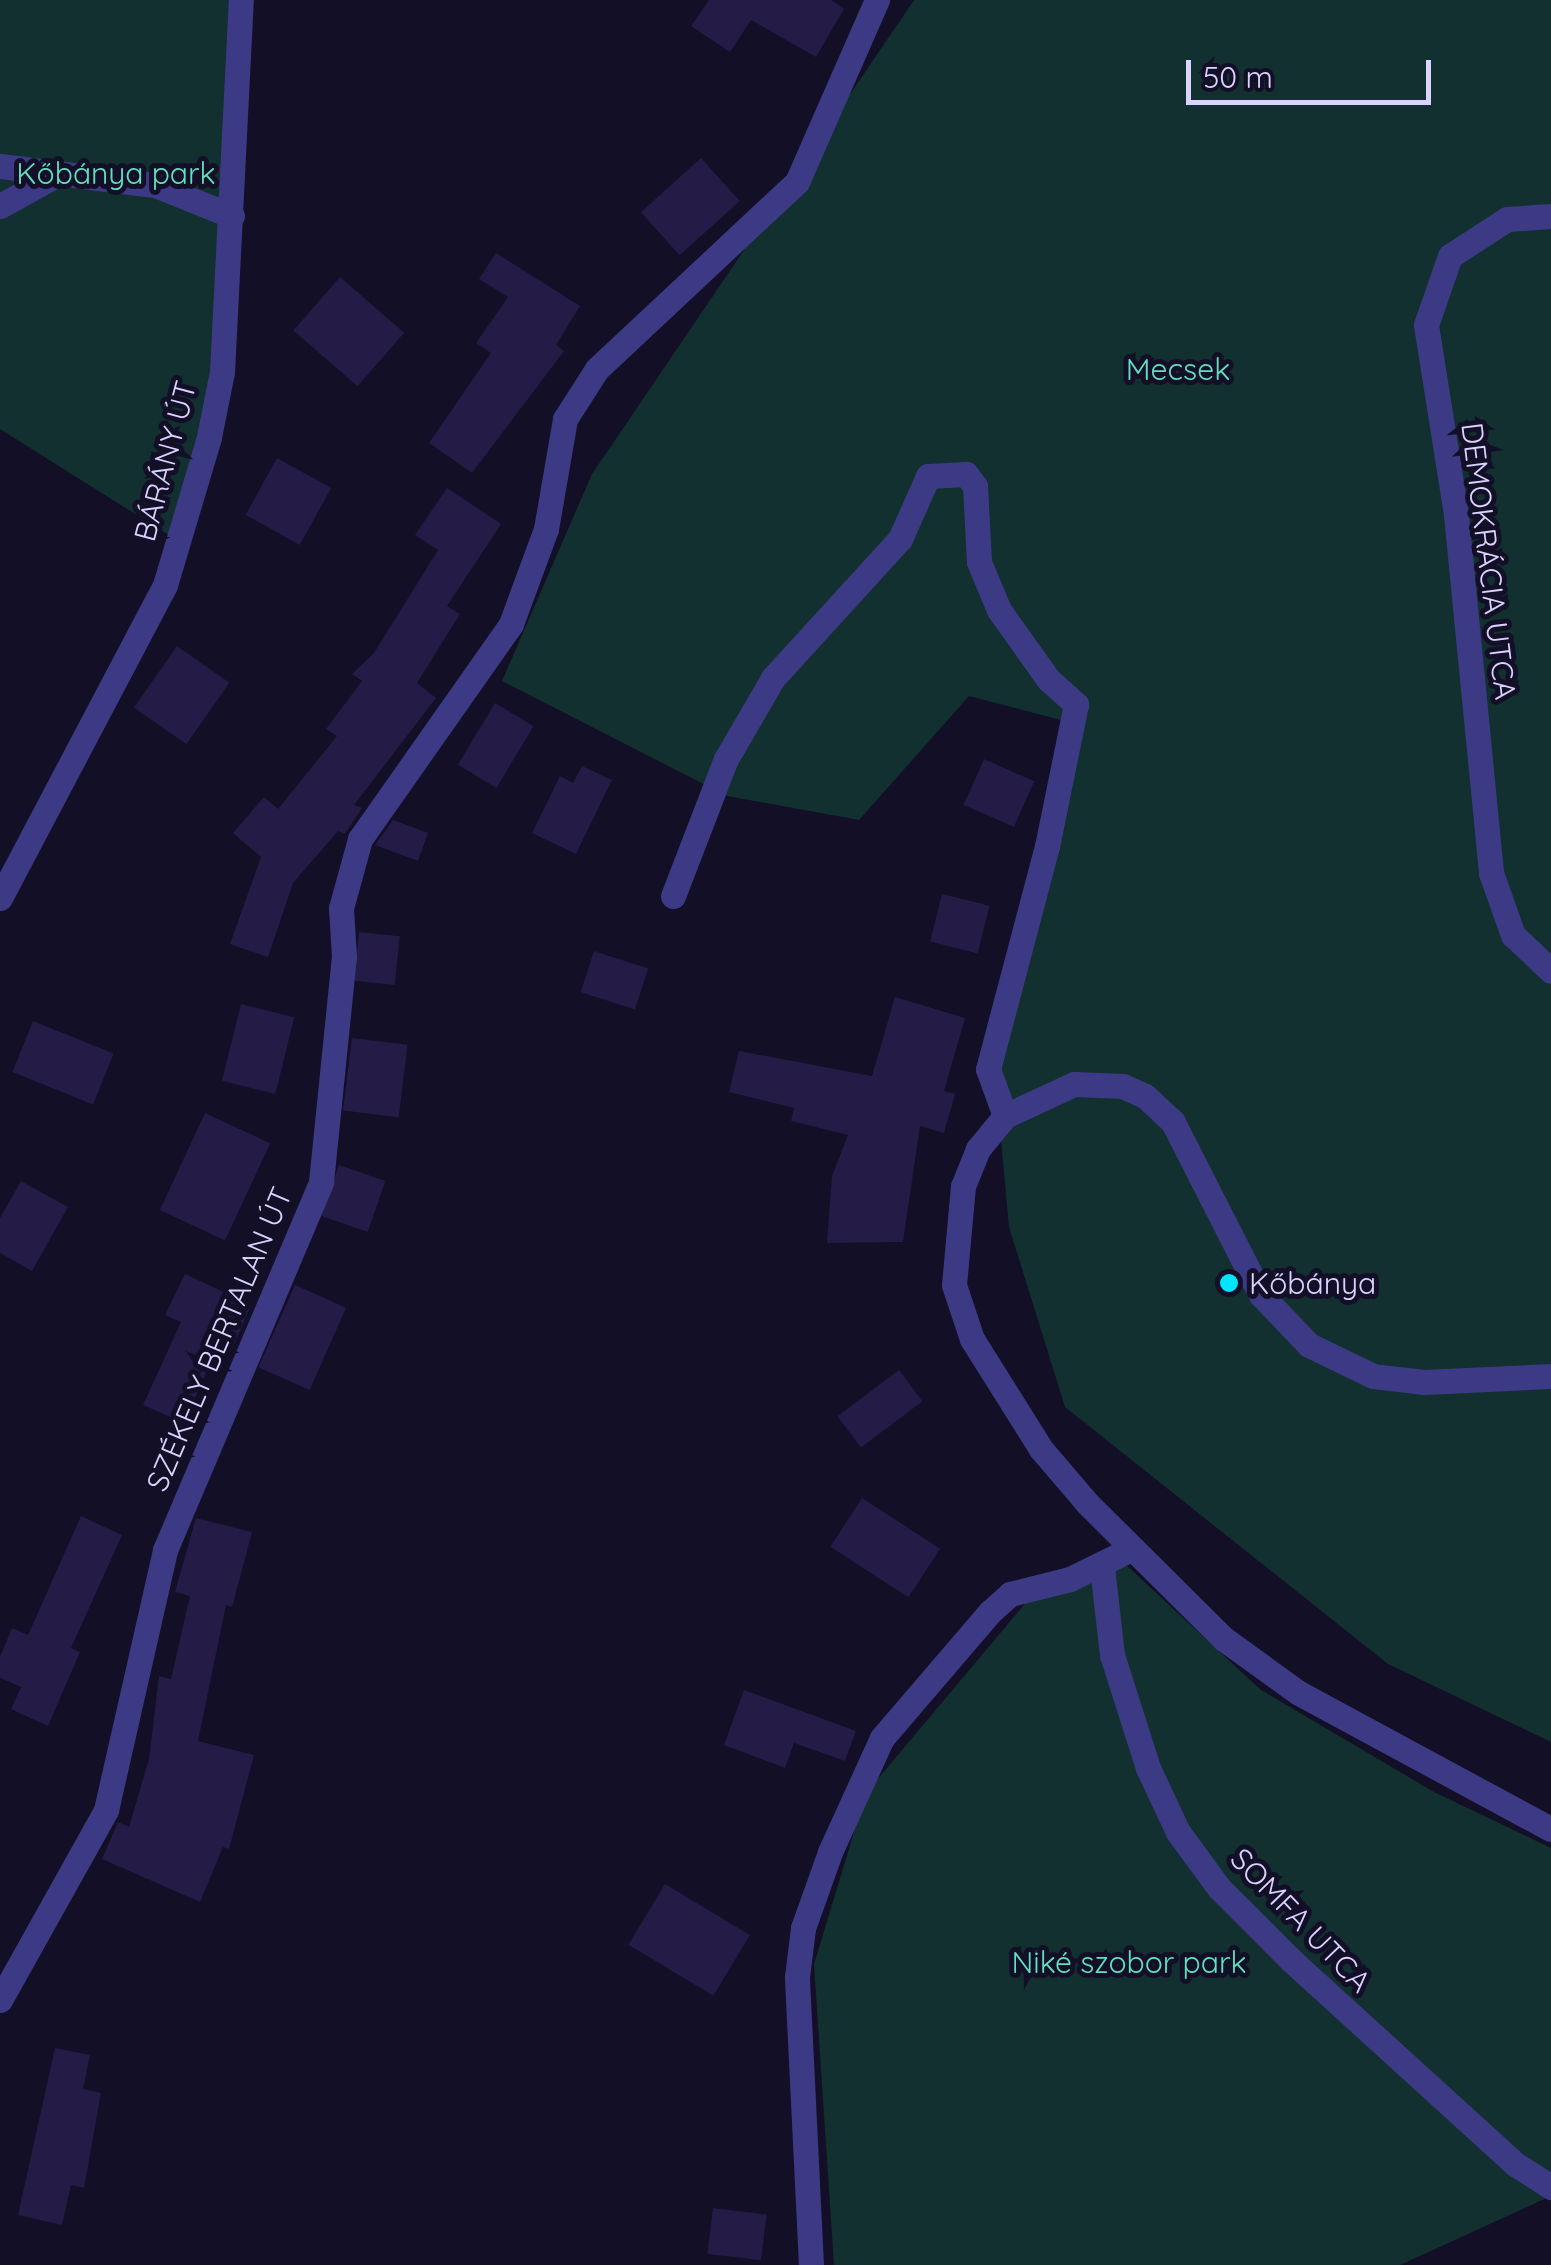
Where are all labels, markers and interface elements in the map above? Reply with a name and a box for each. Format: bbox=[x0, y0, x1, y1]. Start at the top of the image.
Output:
scale bar bbox=[1191, 40, 1436, 102]
text: 50 m bbox=[1203, 58, 1273, 96]
park label: Kőbánya park bbox=[16, 155, 216, 191]
park label: Mecsek bbox=[1126, 351, 1230, 387]
street label: BÁRÁNY ÚT bbox=[126, 377, 204, 545]
street label: DEMOKRÁCIA UTCA bbox=[1454, 420, 1524, 702]
street label: SZÉKELY BERTALAN ÚT bbox=[139, 1182, 299, 1496]
place label: Kőbánya bbox=[1249, 1265, 1376, 1301]
marker: Kőbánya bbox=[1218, 1272, 1240, 1294]
street label: SOMFA UTCA bbox=[1223, 1841, 1379, 1999]
park label: Niké szobor park bbox=[1011, 1944, 1247, 1980]

